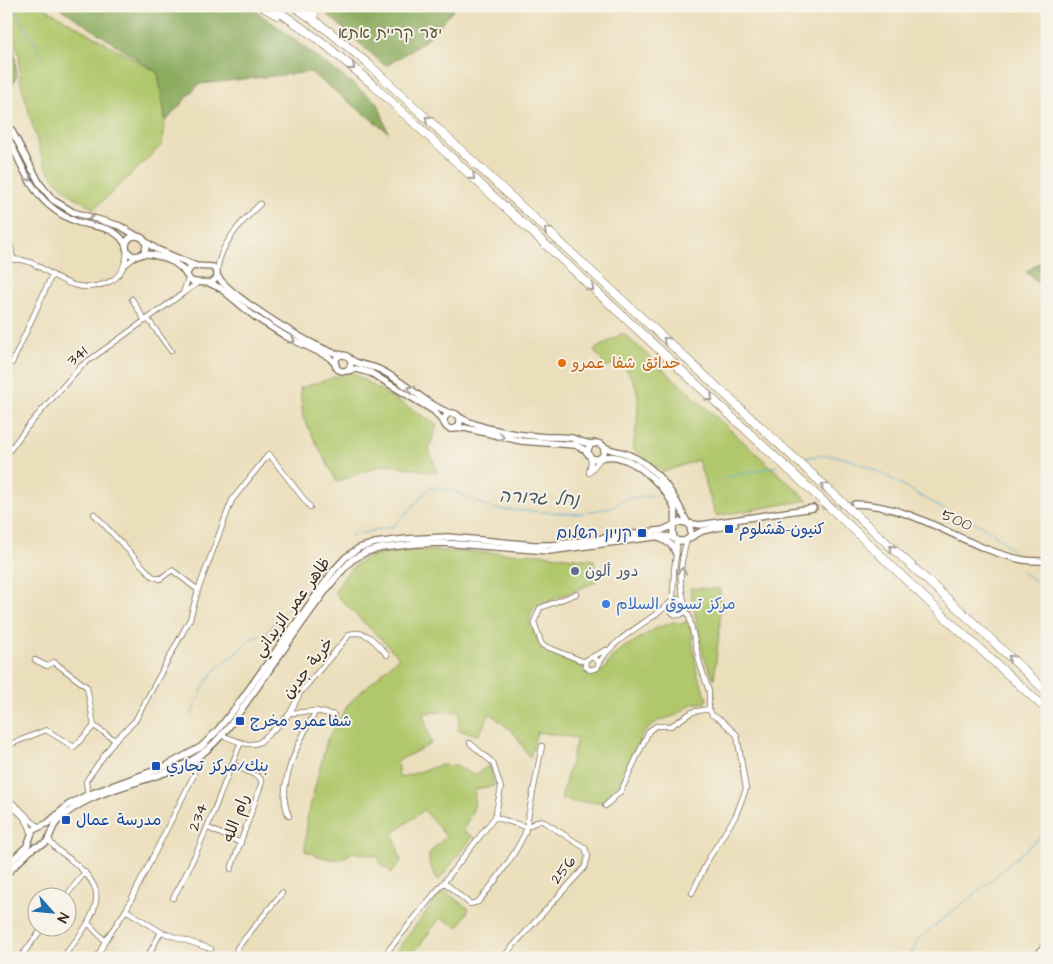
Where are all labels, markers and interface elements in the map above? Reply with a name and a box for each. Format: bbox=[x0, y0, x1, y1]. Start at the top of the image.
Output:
park label: יער קריית אתא bbox=[338, 22, 442, 44]
one-way arrow bbox=[347, 61, 356, 70]
one-way arrow bbox=[424, 116, 433, 125]
one-way arrow bbox=[466, 171, 475, 180]
one-way arrow bbox=[23, 172, 33, 181]
one-way arrow bbox=[89, 214, 97, 224]
one-way arrow bbox=[543, 227, 552, 236]
one-way arrow bbox=[585, 282, 594, 291]
one-way arrow bbox=[287, 333, 296, 343]
one-way arrow bbox=[663, 337, 672, 346]
street label: 341 bbox=[62, 341, 92, 371]
place label: حدائق شفا عمرو bbox=[570, 352, 681, 374]
marker: حدائق شفا عمرو bbox=[556, 357, 568, 369]
one-way arrow bbox=[408, 386, 417, 396]
one-way arrow bbox=[705, 392, 714, 401]
one-way arrow bbox=[497, 431, 506, 442]
water label: נחל גדורה bbox=[498, 483, 581, 513]
one-way arrow bbox=[821, 483, 830, 492]
street label: 500 bbox=[938, 504, 976, 536]
place label: كنيون-هَشلوم bbox=[739, 518, 825, 541]
place label: קניון השלום bbox=[556, 522, 632, 544]
marker: كنيون-هَشلوم bbox=[723, 523, 735, 535]
marker: קניון השלום bbox=[636, 527, 648, 539]
one-way arrow bbox=[888, 545, 897, 554]
street label: ظاهر عمر الزيداني bbox=[248, 553, 338, 663]
place label: دور ألون bbox=[585, 560, 638, 582]
marker: دور ألون bbox=[569, 565, 581, 577]
one-way arrow bbox=[676, 567, 687, 575]
place label: مركز تسوق السلام bbox=[616, 593, 736, 616]
marker: مركز تسوق السلام bbox=[600, 598, 612, 610]
street label: خربة جدين bbox=[277, 633, 339, 703]
one-way arrow bbox=[1008, 655, 1017, 664]
place label: شفاعمرو مخرج bbox=[250, 710, 352, 732]
marker: شفاعمرو مخرج bbox=[234, 715, 246, 727]
place label: بنك/مركز تجاري bbox=[166, 755, 269, 777]
marker: بنك/مركز تجاري bbox=[150, 760, 162, 772]
street label: رام الله bbox=[217, 791, 256, 846]
street label: 234 bbox=[183, 800, 213, 834]
place label: مدرسة عمال bbox=[76, 809, 161, 831]
marker: مدرسة عمال bbox=[60, 814, 72, 826]
street label: 256 bbox=[545, 851, 581, 889]
north arrow bbox=[28, 886, 78, 936]
text: N bbox=[52, 909, 74, 926]

